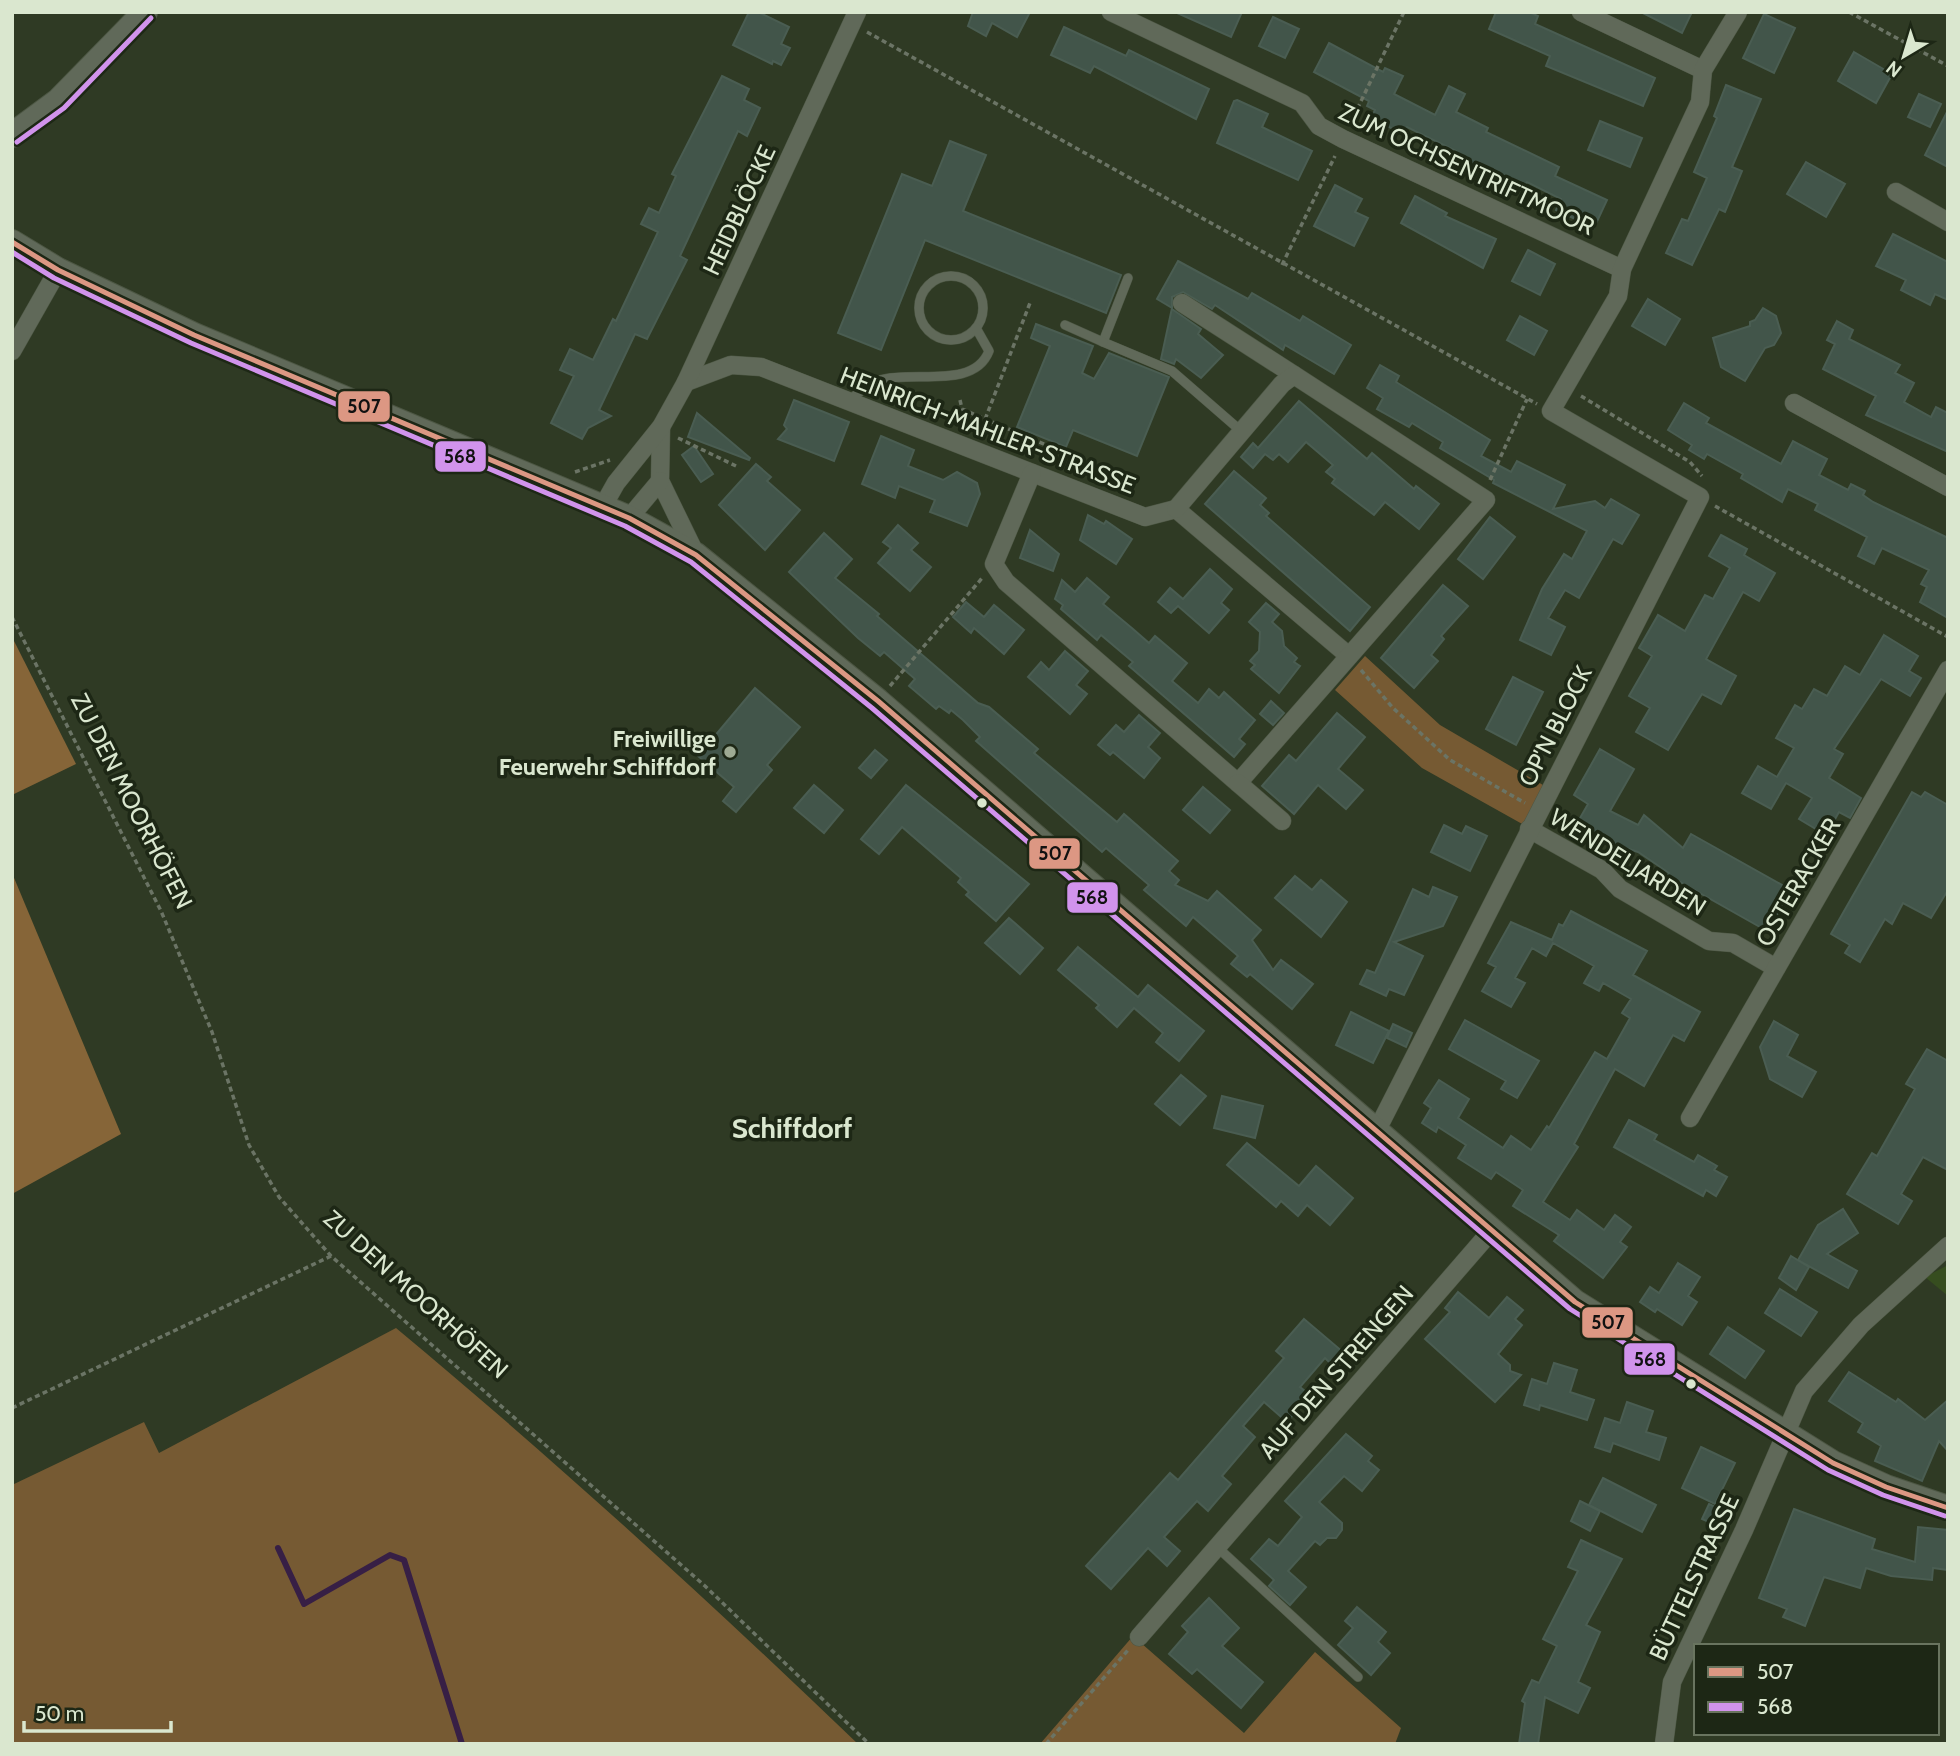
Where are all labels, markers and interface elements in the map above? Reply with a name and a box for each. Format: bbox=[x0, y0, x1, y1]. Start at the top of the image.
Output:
north arrow bbox=[1869, 21, 1939, 91]
text: N bbox=[1881, 56, 1906, 82]
street label: ZUM OCHSENTRIFTMOOR bbox=[1335, 97, 1600, 241]
street label: HEIDBLÖCKE bbox=[696, 141, 782, 279]
street label: HEINRICH-MAHLER-STRASSE bbox=[836, 360, 1140, 500]
line badge: 507 bbox=[337, 390, 391, 423]
text: 507 bbox=[347, 395, 381, 418]
line badge: 568 bbox=[434, 440, 487, 473]
text: 568 bbox=[444, 445, 476, 468]
street label: OP'N BLOCK bbox=[1512, 661, 1598, 791]
street label: ZU DEN MOORHÖFEN bbox=[65, 688, 199, 914]
place label: Freiwillige Feuerwehr Schiffdorf bbox=[499, 724, 716, 781]
marker: Freiwillige Feuerwehr Schiffdorf bbox=[722, 744, 738, 760]
unlabelled marker bbox=[975, 796, 989, 810]
street label: WENDELJARDEN bbox=[1545, 802, 1711, 922]
street label: OSTERACKER bbox=[1750, 812, 1847, 951]
line badge: 507 bbox=[1028, 837, 1081, 870]
text: 507 bbox=[1038, 842, 1072, 865]
line badge: 568 bbox=[1066, 881, 1119, 914]
text: 568 bbox=[1076, 886, 1108, 909]
district label: Schiffdorf bbox=[732, 1111, 853, 1145]
street label: ZU DEN MOORHÖFEN bbox=[318, 1204, 514, 1384]
street label: AUF DEN STRENGEN bbox=[1253, 1279, 1419, 1465]
line badge: 507 bbox=[1581, 1306, 1634, 1339]
text: 507 bbox=[1591, 1311, 1625, 1334]
line badge: 568 bbox=[1623, 1342, 1676, 1376]
text: 568 bbox=[1634, 1348, 1666, 1371]
unlabelled marker bbox=[1684, 1377, 1698, 1391]
street label: BÜTTELSTRASSE bbox=[1643, 1489, 1745, 1665]
legend bbox=[1694, 1644, 1939, 1735]
text: 507 bbox=[1757, 1659, 1794, 1684]
scale bar bbox=[24, 1690, 172, 1734]
text: 568 bbox=[1757, 1694, 1793, 1719]
text: 50 m bbox=[35, 1701, 84, 1726]

